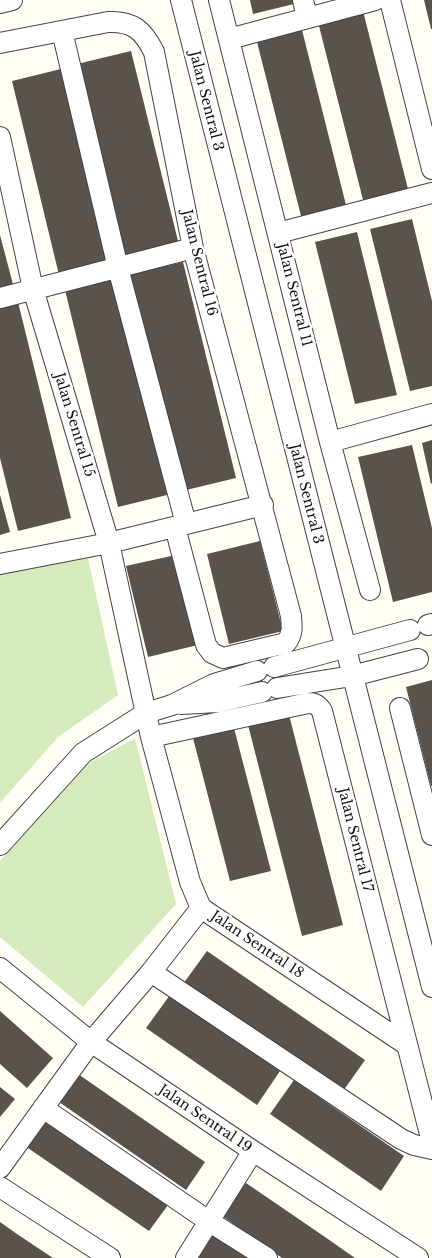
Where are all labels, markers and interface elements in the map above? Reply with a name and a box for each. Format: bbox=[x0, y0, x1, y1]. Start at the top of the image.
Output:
street label: Jalan Sentral 3 bbox=[185, 49, 227, 153]
street label: Jalan Sentral 16 bbox=[178, 208, 220, 318]
street label: Jalan Sentral 11 bbox=[273, 241, 315, 349]
street label: Jalan Sentral 15 bbox=[50, 371, 98, 479]
street label: Jalan Sentral 3 bbox=[285, 442, 327, 546]
street label: Jalan Sentral 17 bbox=[334, 786, 376, 894]
street label: Jalan Sentral 18 bbox=[207, 908, 307, 982]
street label: Jalan Sentral 19 bbox=[155, 1082, 255, 1156]

